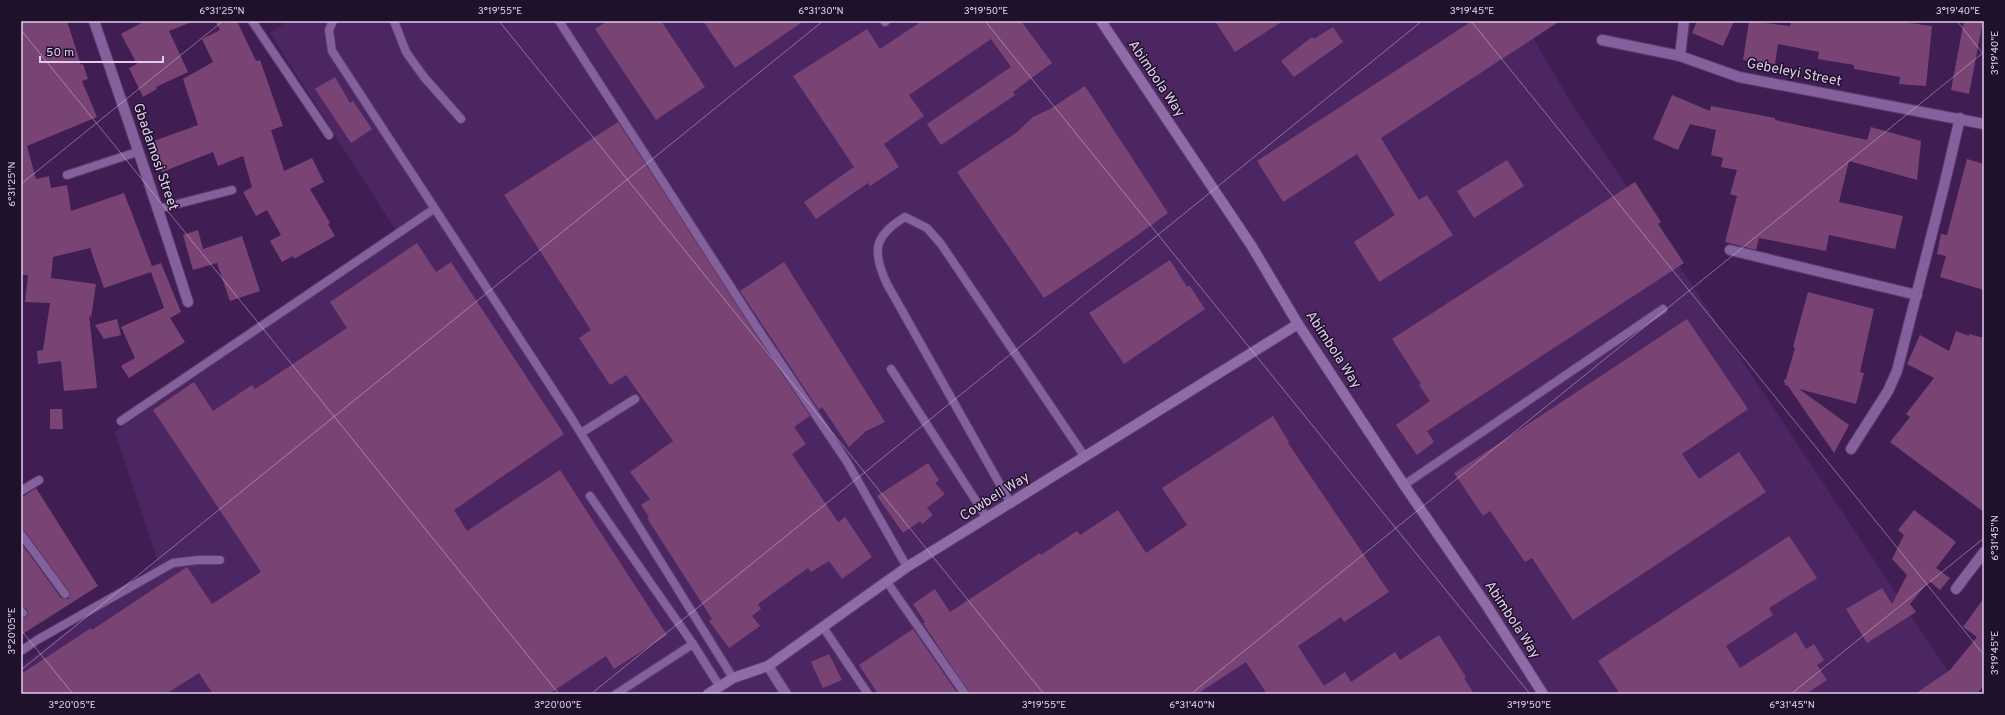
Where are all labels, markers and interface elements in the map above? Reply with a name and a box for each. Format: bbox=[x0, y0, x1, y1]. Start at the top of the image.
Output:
text: 6°31'25"N bbox=[199, 5, 245, 18]
text: 3°19'55"E bbox=[478, 5, 522, 18]
text: 6°31'30"N bbox=[798, 5, 844, 18]
text: 3°19'50"E bbox=[964, 5, 1008, 18]
text: 3°19'45"E bbox=[1450, 5, 1494, 18]
text: 3°19'40"E bbox=[1936, 5, 1980, 18]
text: 3°19'40"E bbox=[1989, 31, 2002, 75]
street label: Abimbola Way bbox=[1124, 37, 1188, 121]
scale bar bbox=[40, 38, 163, 64]
text: 50 m bbox=[46, 45, 74, 61]
street label: Gebeleyi Street bbox=[1745, 55, 1843, 91]
street label: Gbadamosi Street bbox=[129, 101, 181, 213]
text: 6°31'25"N bbox=[6, 161, 19, 207]
street label: Abimbola Way bbox=[1302, 308, 1364, 392]
street label: Cowbell Way bbox=[957, 469, 1033, 525]
text: 6°31'45"N bbox=[1989, 515, 2002, 561]
street label: Abimbola Way bbox=[1481, 578, 1543, 662]
text: 3°20'05"E bbox=[6, 607, 19, 655]
text: 3°19'45"E bbox=[1989, 631, 2002, 675]
text: 3°20'05"E bbox=[48, 699, 96, 712]
text: 3°20'00"E bbox=[534, 699, 582, 712]
text: 3°19'55"E bbox=[1022, 699, 1066, 712]
text: 6°31'40"N bbox=[1169, 699, 1215, 712]
text: 3°19'50"E bbox=[1507, 699, 1551, 712]
text: 6°31'45"N bbox=[1769, 699, 1815, 712]

